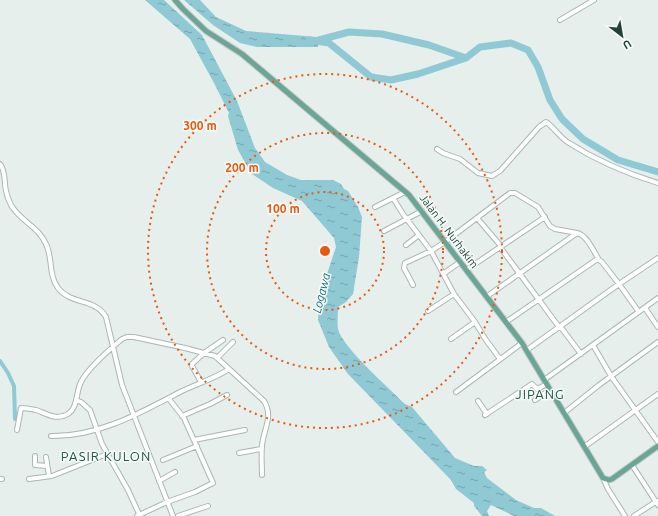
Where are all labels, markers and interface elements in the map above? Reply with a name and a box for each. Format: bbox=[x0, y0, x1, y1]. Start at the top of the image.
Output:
north arrow bbox=[602, 16, 642, 56]
text: U bbox=[621, 37, 634, 52]
text: 300 m bbox=[183, 119, 217, 132]
text: 200 m bbox=[225, 161, 259, 174]
street label: Jalan H. Nurhakim bbox=[417, 192, 481, 270]
text: 100 m bbox=[266, 202, 300, 215]
centre of rings bbox=[318, 244, 332, 258]
water label: Logawa bbox=[310, 271, 332, 314]
district label: JIPANG bbox=[515, 387, 565, 401]
district label: PASIR KULON bbox=[61, 449, 151, 463]

